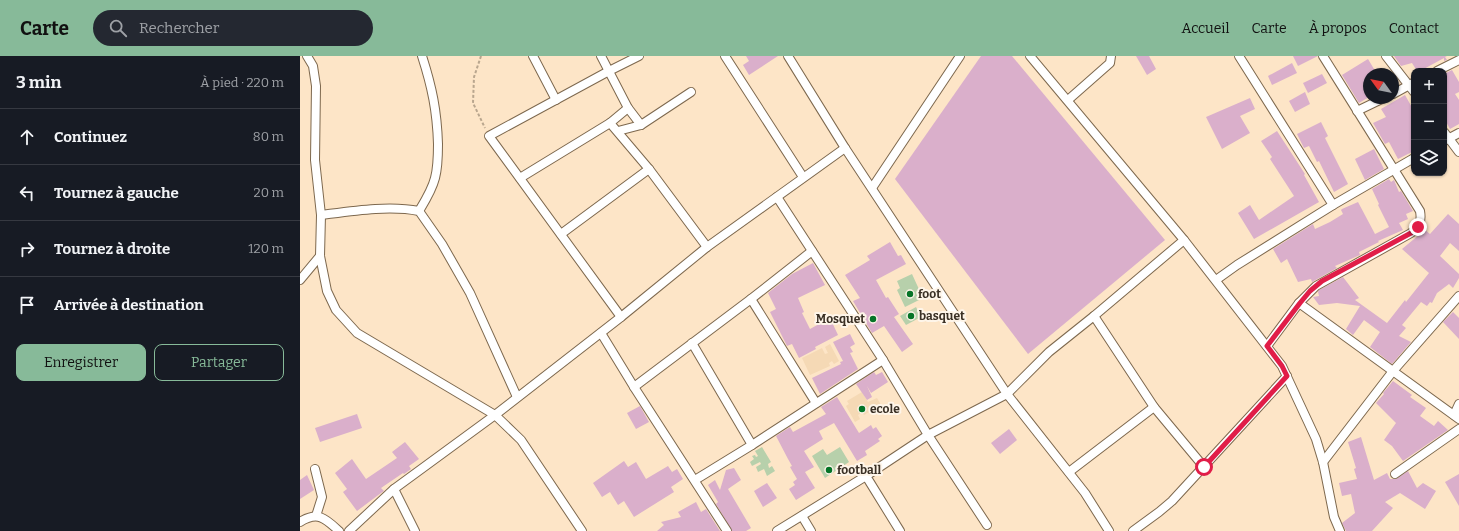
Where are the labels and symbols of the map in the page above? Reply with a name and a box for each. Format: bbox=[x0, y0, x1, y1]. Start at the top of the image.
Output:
north arrow bbox=[1363, 68, 1399, 104]
route end bbox=[1409, 218, 1427, 236]
place label: foot bbox=[918, 287, 941, 301]
marker: foot bbox=[905, 289, 915, 299]
place label: basquet bbox=[919, 309, 965, 323]
marker: basquet bbox=[906, 311, 916, 321]
place label: Mosquet bbox=[816, 312, 865, 326]
marker: Mosquet bbox=[868, 314, 878, 324]
place label: ecole bbox=[870, 402, 900, 416]
marker: ecole bbox=[857, 404, 867, 414]
route start bbox=[1195, 458, 1213, 476]
place label: football bbox=[837, 463, 881, 477]
marker: football bbox=[824, 465, 834, 475]

